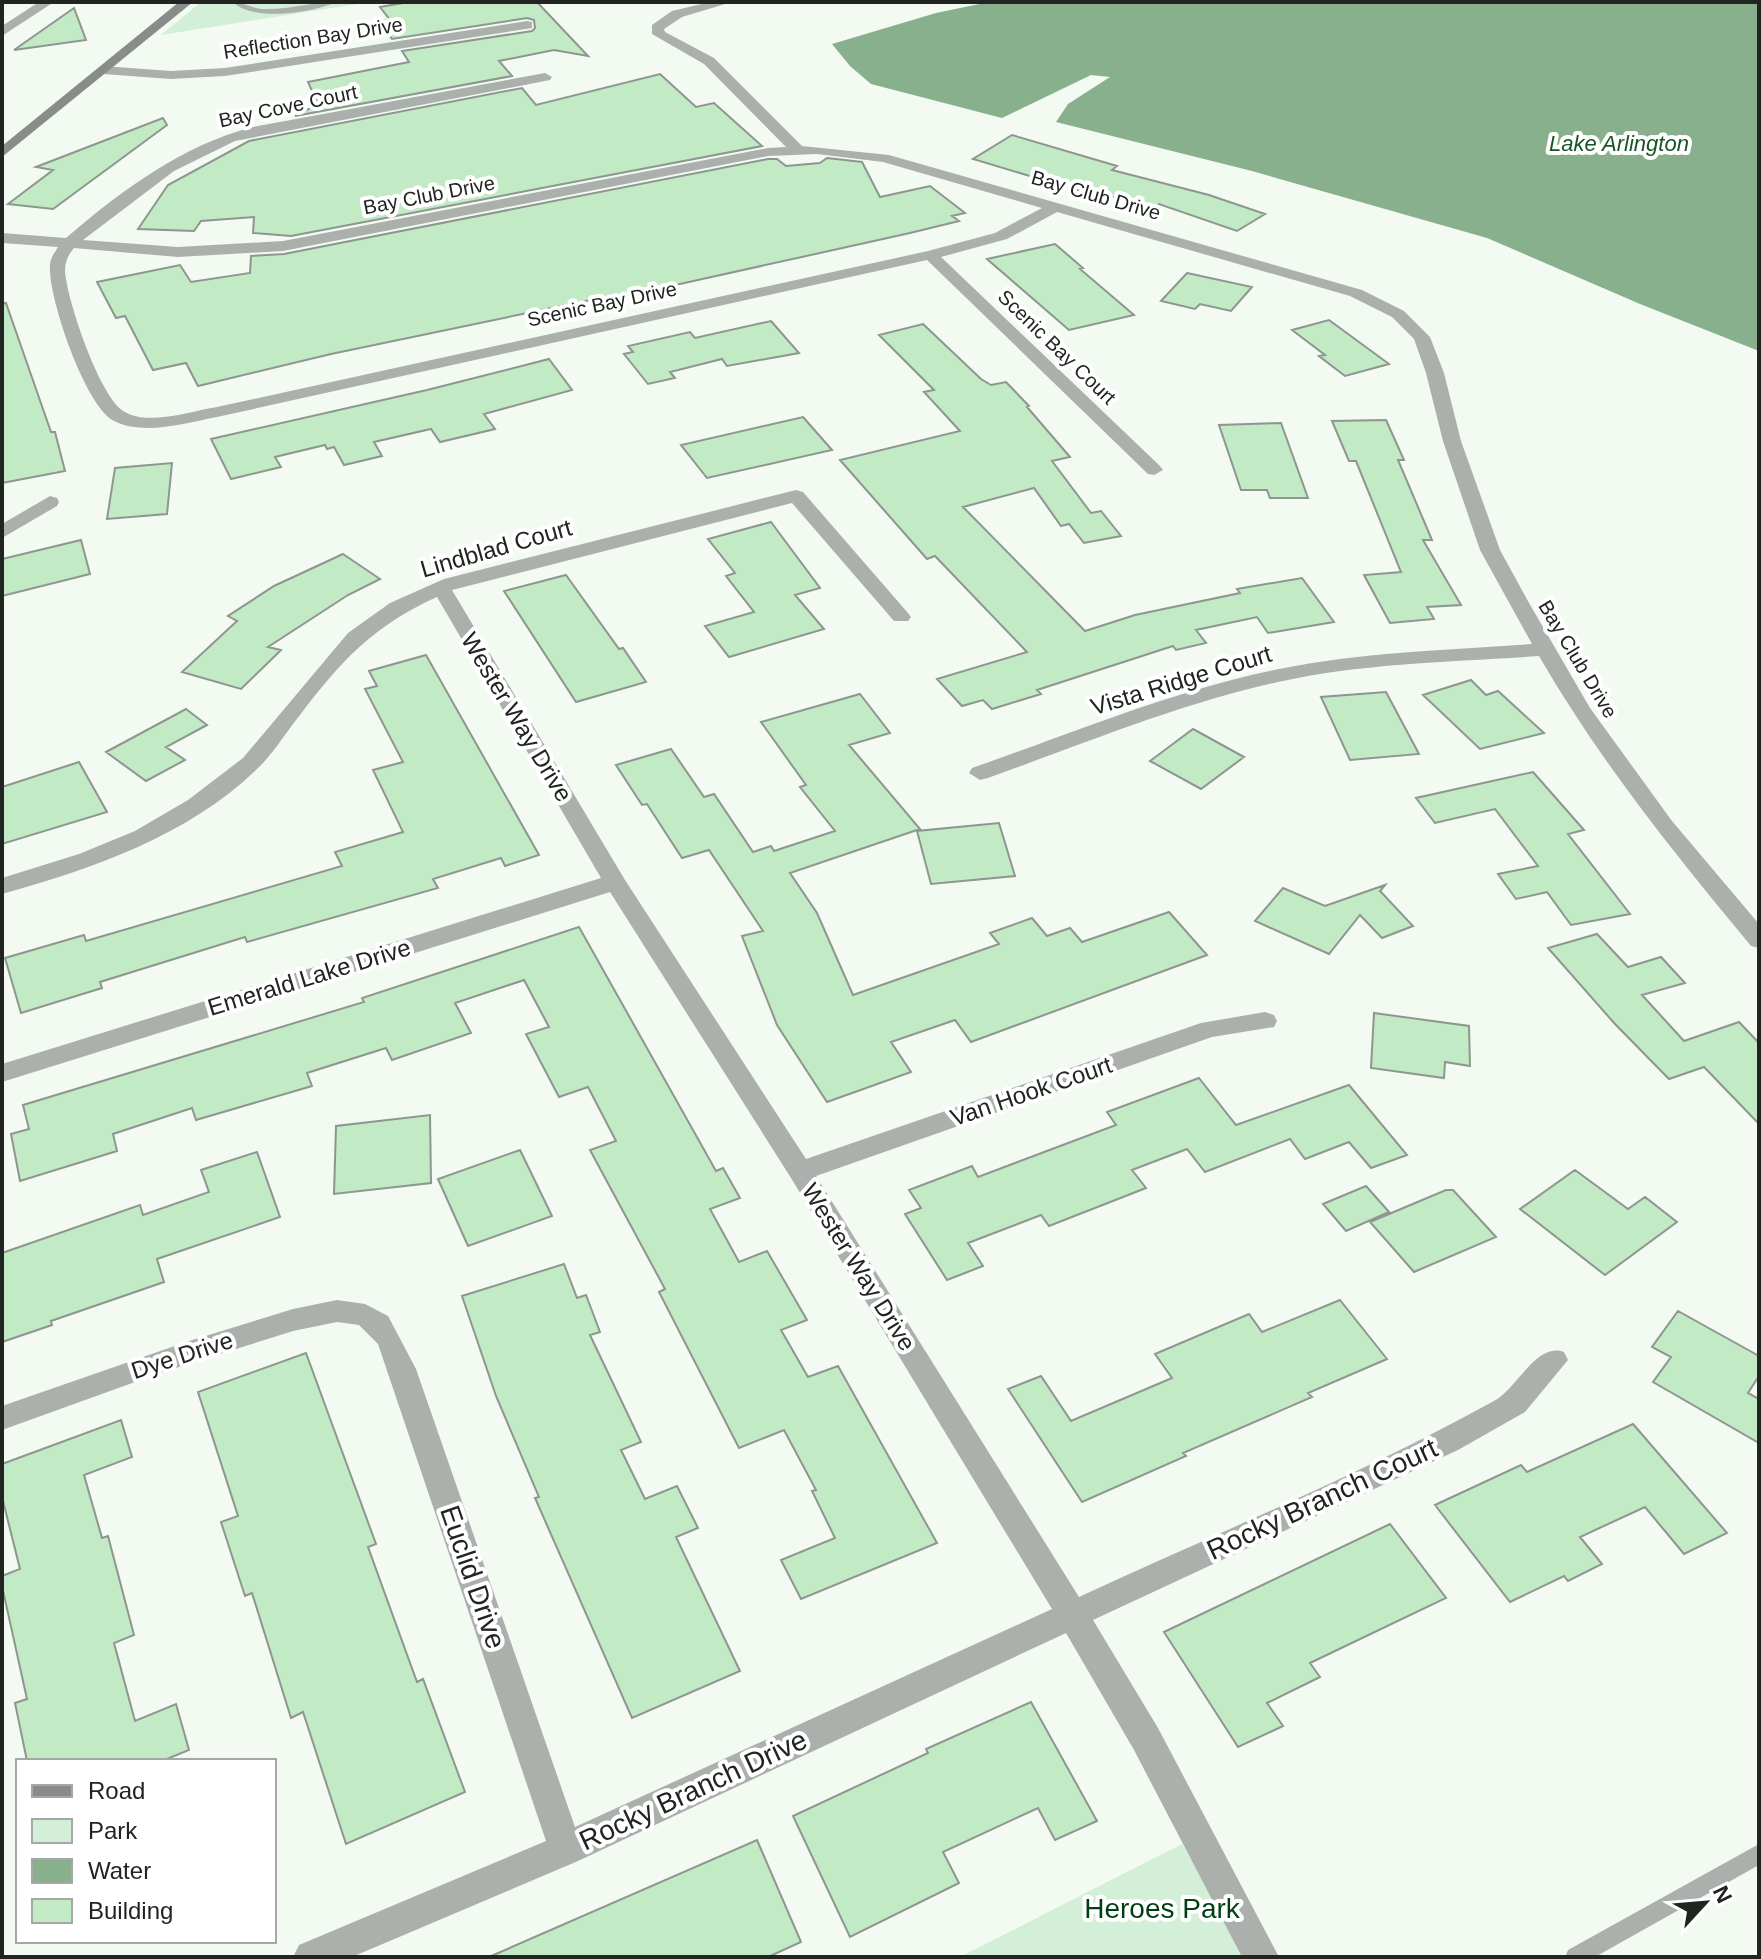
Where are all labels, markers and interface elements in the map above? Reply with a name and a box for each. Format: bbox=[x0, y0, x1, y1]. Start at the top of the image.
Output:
street label: Reflection Bay Drive bbox=[222, 13, 404, 63]
street label: Bay Cove Court bbox=[217, 80, 360, 131]
water label: Lake Arlington bbox=[1549, 131, 1689, 156]
street label: Bay Club Drive bbox=[1029, 166, 1163, 224]
street label: Bay Club Drive bbox=[361, 171, 497, 219]
street label: Scenic Bay Drive bbox=[525, 277, 679, 331]
street label: Scenic Bay Court bbox=[994, 285, 1121, 409]
street label: Lindblad Court bbox=[417, 513, 575, 582]
street label: Bay Club Drive bbox=[1534, 596, 1622, 722]
street label: Wester Way Drive bbox=[456, 628, 578, 806]
street label: Vista Ridge Court bbox=[1087, 640, 1275, 720]
street label: Emerald Lake Drive bbox=[204, 933, 414, 1021]
street label: Van Hook Court bbox=[947, 1051, 1116, 1131]
street label: Wester Way Drive bbox=[797, 1178, 921, 1356]
street label: Dye Drive bbox=[128, 1326, 236, 1384]
street label: Rocky Branch Court bbox=[1202, 1432, 1442, 1566]
street label: Euclid Drive bbox=[434, 1501, 512, 1653]
street label: Rocky Branch Drive bbox=[574, 1724, 812, 1856]
legend bbox=[16, 1759, 276, 1943]
text: Road bbox=[88, 1777, 145, 1804]
text: Park bbox=[88, 1817, 138, 1844]
text: Water bbox=[88, 1857, 151, 1884]
north arrow bbox=[1665, 1863, 1745, 1943]
text: N bbox=[1708, 1882, 1737, 1907]
park label: Heroes Park bbox=[1084, 1893, 1241, 1924]
text: Building bbox=[88, 1897, 173, 1924]

